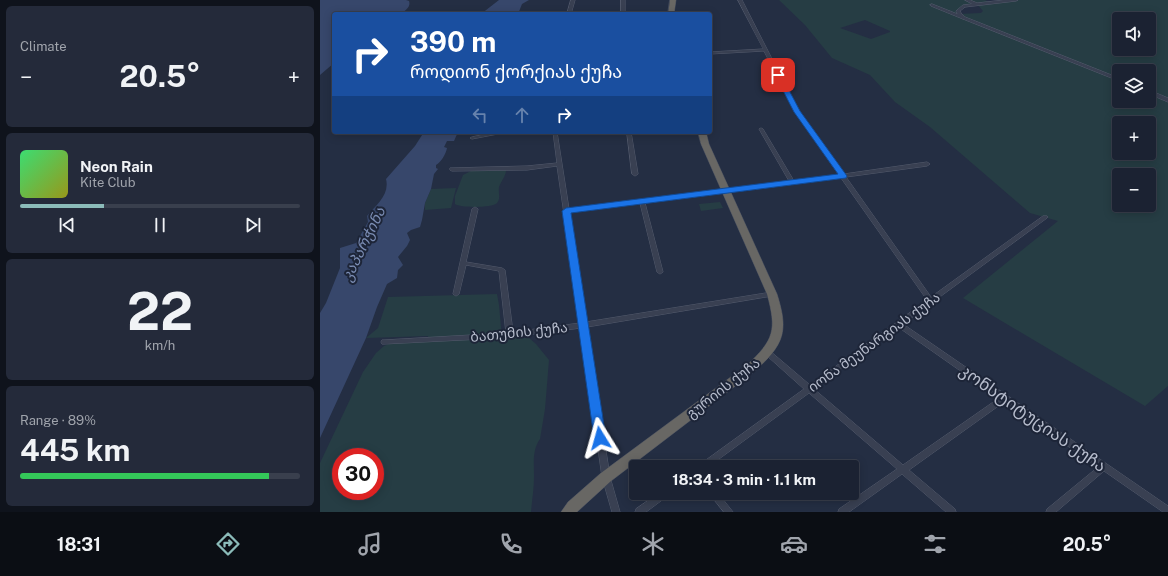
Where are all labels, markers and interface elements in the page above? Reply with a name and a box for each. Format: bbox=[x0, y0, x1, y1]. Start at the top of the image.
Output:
map controls bbox=[1112, 12, 1156, 212]
button: sound bbox=[1112, 12, 1156, 56]
text: 390 m bbox=[410, 25, 496, 58]
icon: right bbox=[344, 28, 396, 80]
text: Climate bbox=[20, 39, 67, 54]
text: 20.5° bbox=[120, 58, 200, 94]
pin bbox=[761, 58, 795, 92]
text: როდიონ ქორქიას ქუჩა bbox=[410, 61, 622, 82]
text: − bbox=[20, 64, 32, 90]
text: + bbox=[288, 64, 300, 90]
icon: arrive bbox=[767, 64, 789, 86]
button: layers bbox=[1112, 64, 1156, 108]
icon: left bbox=[469, 104, 491, 126]
icon: ahead bbox=[511, 104, 533, 126]
icon: right bbox=[553, 104, 575, 126]
button: + bbox=[1112, 116, 1156, 160]
text: Neon Rain bbox=[80, 158, 153, 175]
button: − bbox=[1112, 168, 1156, 212]
text: Kite Club bbox=[80, 175, 135, 190]
water label: კაპარჭინა bbox=[338, 204, 389, 284]
icon: previous bbox=[56, 214, 78, 236]
icon: pause bbox=[149, 214, 171, 236]
icon: next bbox=[242, 214, 264, 236]
text: 22 bbox=[127, 281, 193, 342]
street label: იონა მეუნარგიას ქუჩა bbox=[805, 289, 944, 396]
street label: ბათუმის ქუჩა bbox=[469, 319, 569, 346]
text: km/h bbox=[145, 338, 175, 353]
street label: გურიის ქუჩა bbox=[683, 354, 763, 422]
street label: კონსტიტუციას ქუჩა bbox=[956, 360, 1110, 476]
text: Range · 89% bbox=[20, 413, 96, 428]
position arrow bbox=[579, 417, 621, 459]
text: 445 km bbox=[20, 432, 130, 468]
speed limit sign: 30 bbox=[332, 448, 384, 500]
text: 18:34 · 3 min · 1.1 km bbox=[672, 471, 816, 488]
icon: directions bbox=[214, 530, 242, 558]
icon: music bbox=[356, 530, 384, 558]
icon: phone bbox=[497, 530, 525, 558]
icon: climate bbox=[639, 530, 667, 558]
icon: car bbox=[780, 530, 808, 558]
icon: filters bbox=[921, 530, 949, 558]
text: 18:31 bbox=[57, 534, 101, 555]
text: 20.5° bbox=[1063, 534, 1111, 555]

